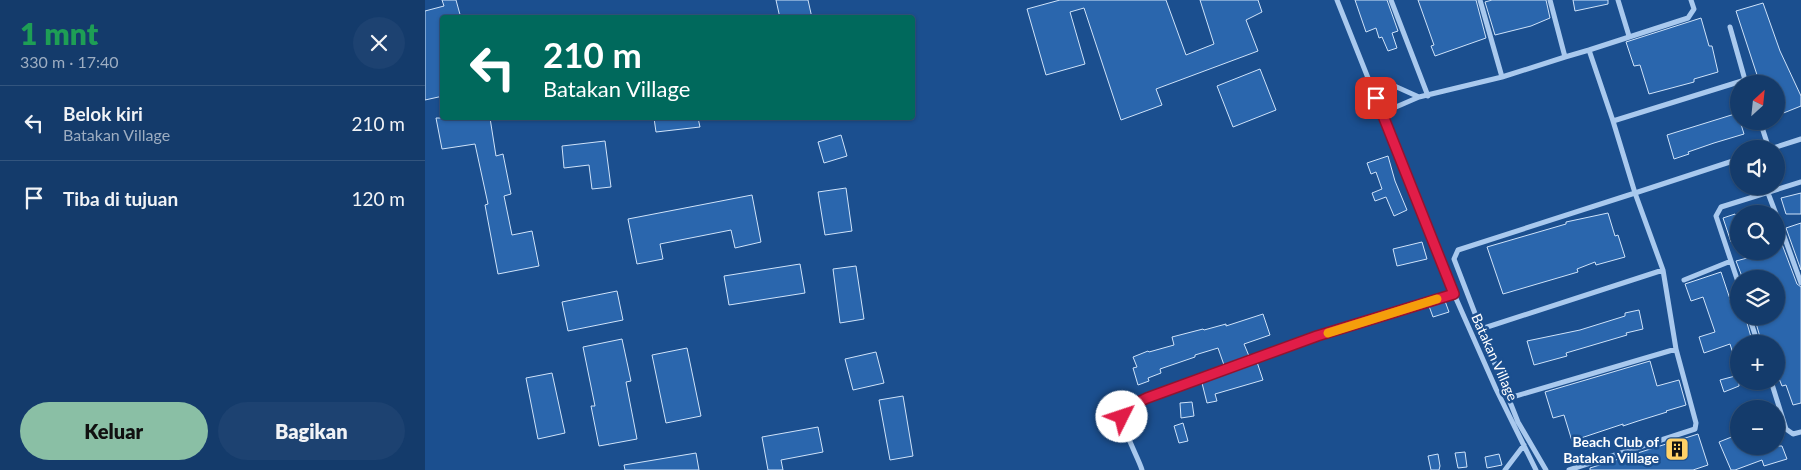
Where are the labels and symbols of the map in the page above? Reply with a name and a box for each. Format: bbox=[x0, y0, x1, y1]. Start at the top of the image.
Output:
north arrow bbox=[1730, 75, 1785, 130]
pin bbox=[1355, 77, 1397, 119]
street label: Batakan Village bbox=[1468, 311, 1522, 403]
position arrow bbox=[1095, 390, 1147, 442]
place label: Beach Club of Batakan Village bbox=[1563, 433, 1660, 466]
building icon: Beach Club of Batakan Village bbox=[1664, 436, 1690, 462]

